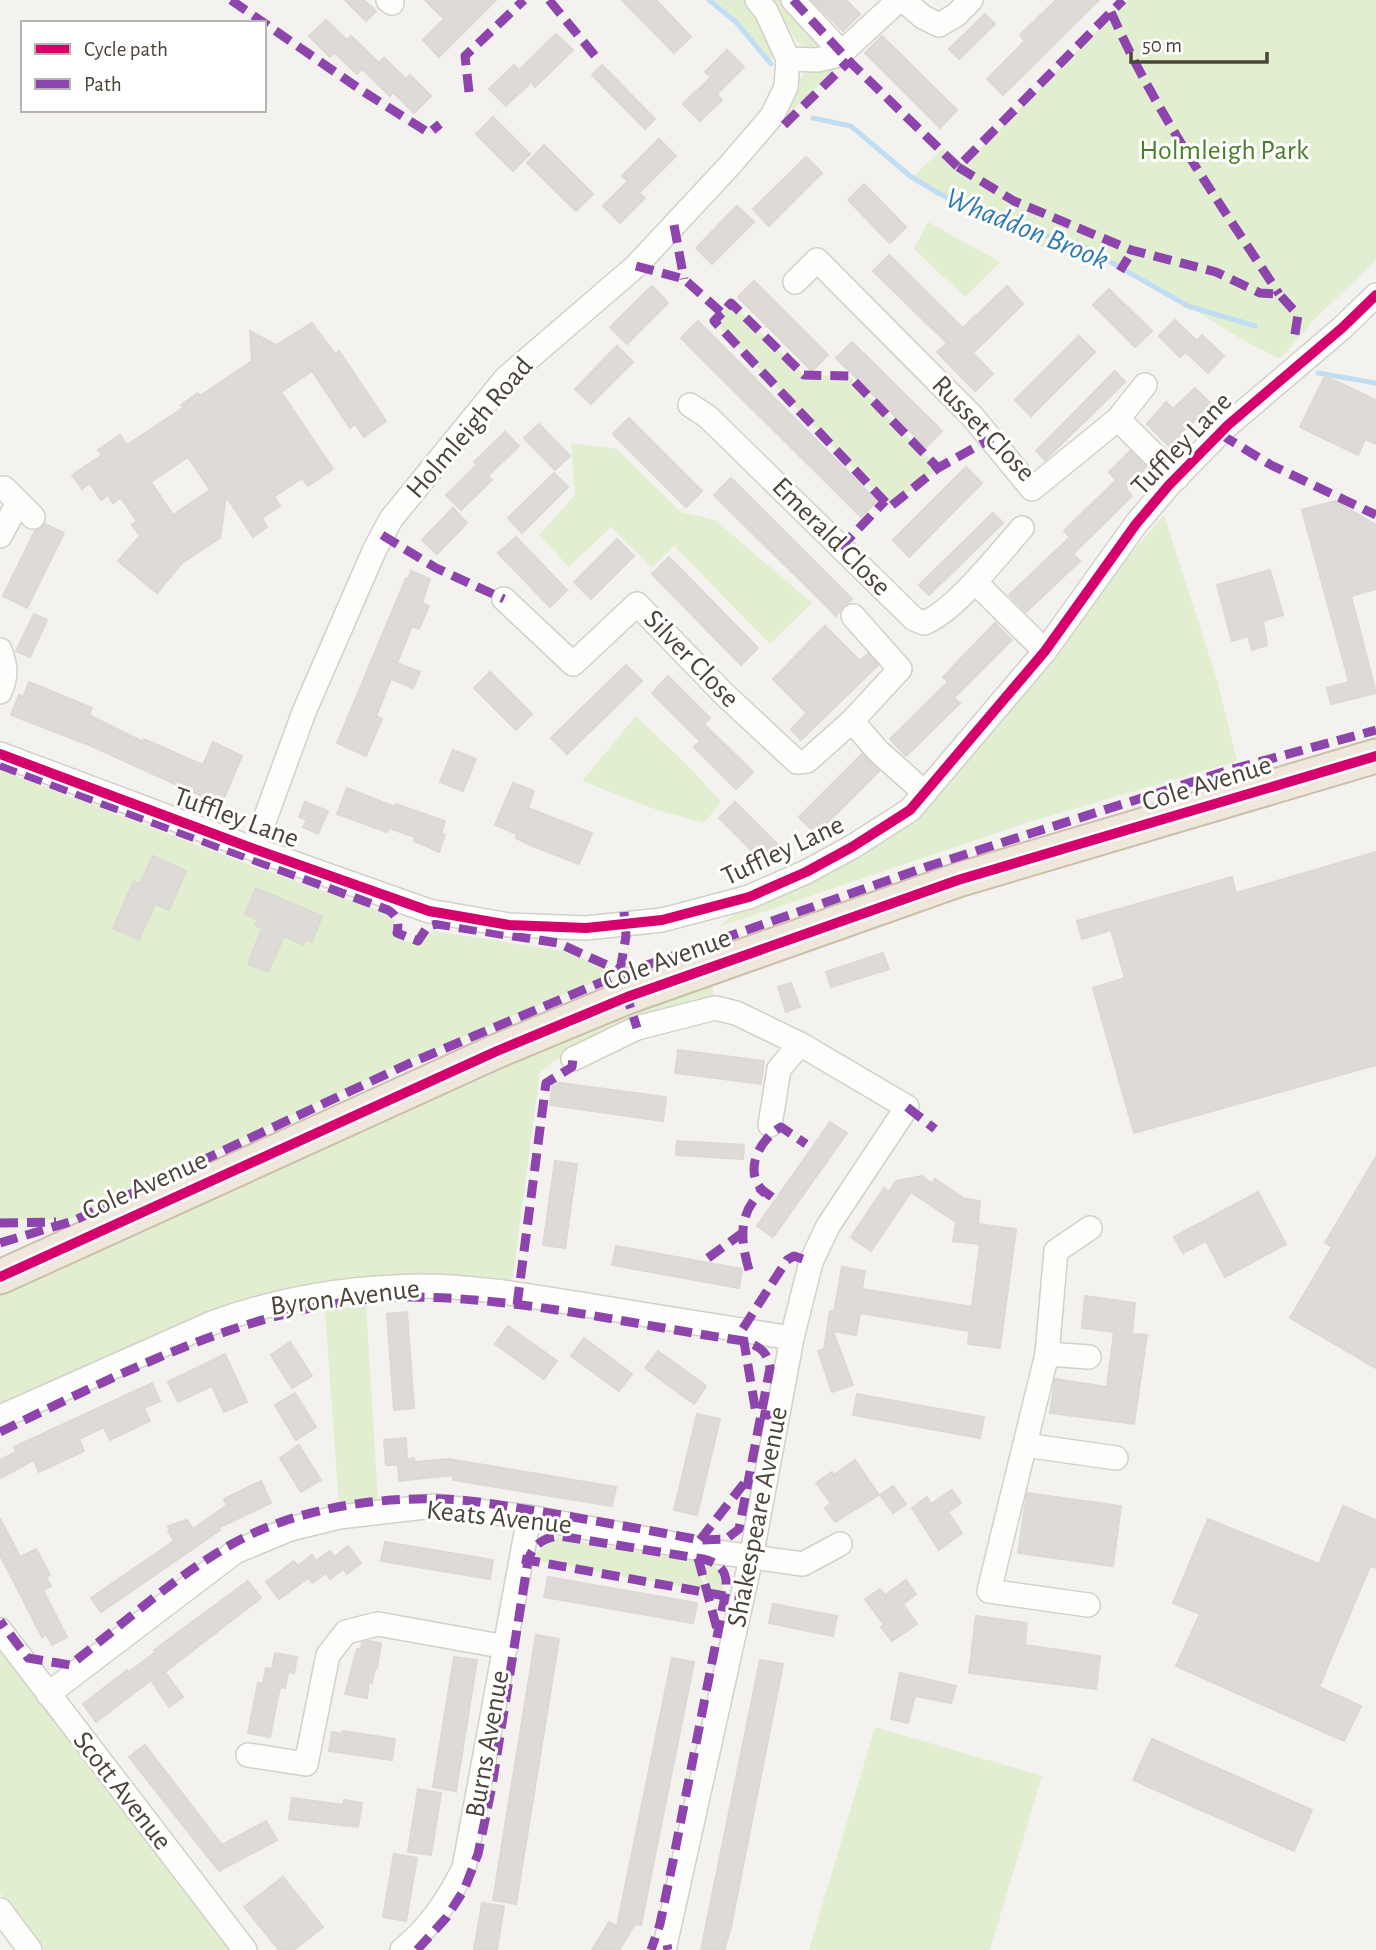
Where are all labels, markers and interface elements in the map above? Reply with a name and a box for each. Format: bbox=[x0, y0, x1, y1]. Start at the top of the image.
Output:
legend bbox=[21, 21, 266, 112]
scale bar bbox=[1131, 21, 1268, 65]
text: 50 m bbox=[1142, 35, 1182, 56]
text: Cycle path bbox=[84, 39, 168, 60]
text: Path bbox=[84, 74, 122, 95]
park label: Holmleigh Park bbox=[1139, 137, 1309, 165]
water label: Whaddon Brook bbox=[941, 183, 1113, 275]
street label: Holmleigh Road bbox=[401, 352, 539, 504]
street label: Russet Close bbox=[926, 371, 1040, 487]
street label: Tuffley Lane bbox=[1126, 387, 1238, 501]
street label: Emerald Close bbox=[766, 472, 896, 602]
street label: Silver Close bbox=[638, 605, 744, 713]
street label: Cole Avenue bbox=[1139, 751, 1275, 817]
street label: Tuffley Lane bbox=[170, 782, 302, 854]
street label: Tuffley Lane bbox=[718, 811, 848, 891]
street label: Cole Avenue bbox=[599, 924, 735, 996]
street label: Cole Avenue bbox=[78, 1146, 212, 1226]
street label: Byron Avenue bbox=[269, 1275, 421, 1321]
street label: Shakespeare Avenue bbox=[723, 1404, 793, 1630]
street label: Keats Avenue bbox=[425, 1496, 573, 1540]
street label: Burns Avenue bbox=[461, 1668, 515, 1820]
street label: Scott Avenue bbox=[67, 1727, 177, 1855]

